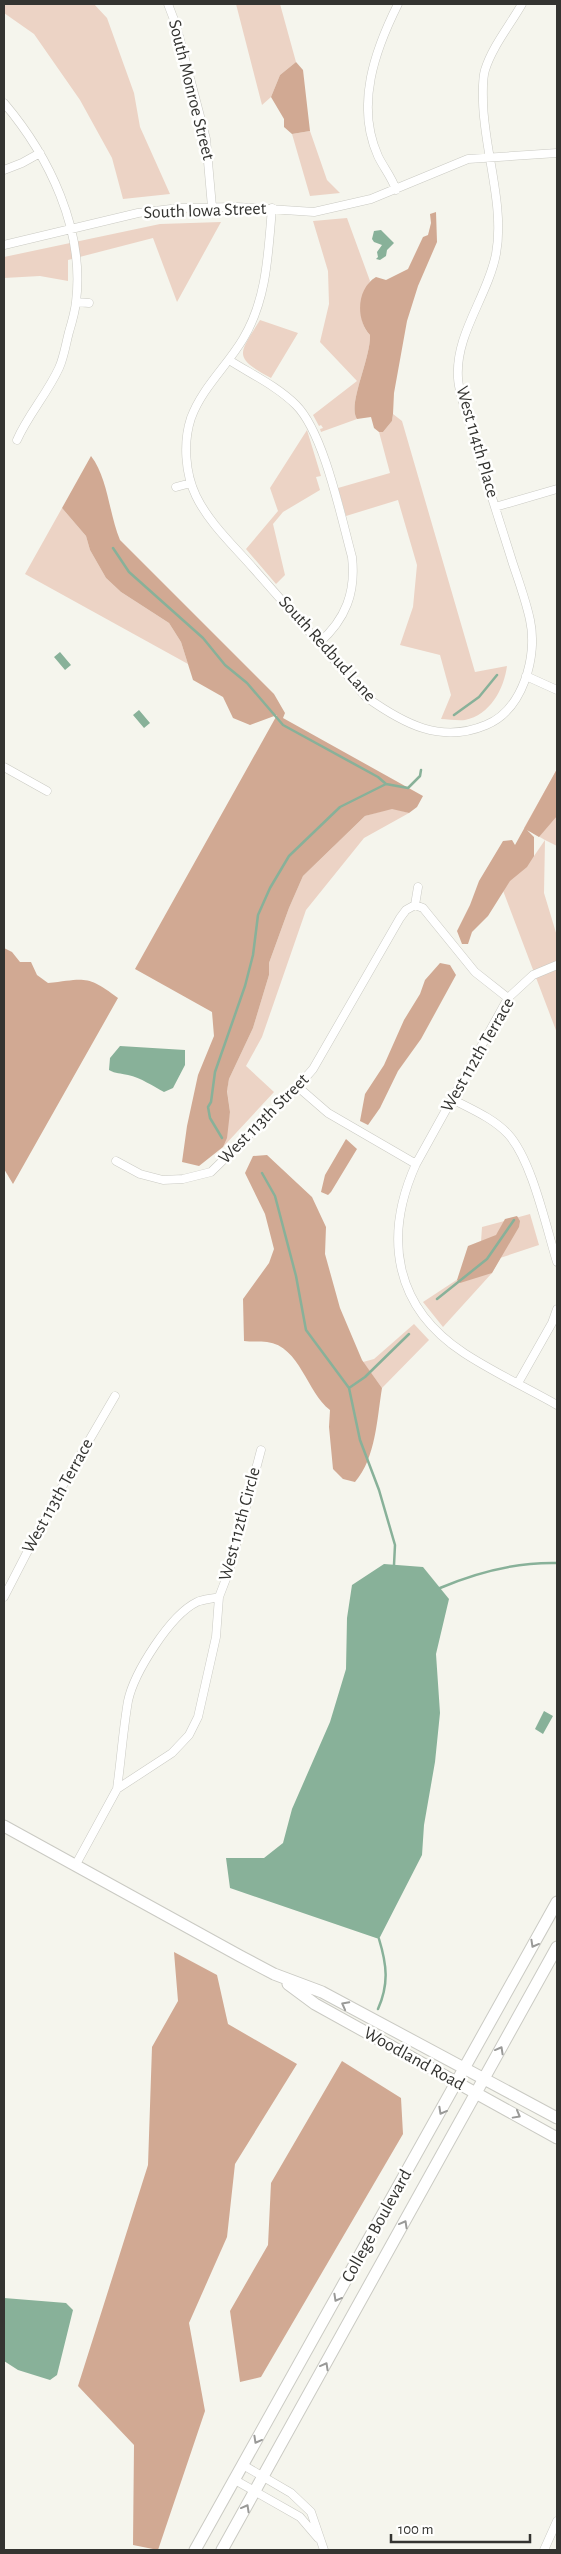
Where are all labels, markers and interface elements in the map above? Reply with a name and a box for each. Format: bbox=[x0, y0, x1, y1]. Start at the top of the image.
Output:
street label: South Monroe Street bbox=[165, 18, 217, 162]
street label: South Iowa Street bbox=[143, 200, 267, 222]
street label: West 114th Place bbox=[452, 384, 502, 500]
street label: South Redbud Lane bbox=[275, 593, 379, 705]
street label: West 112th Terrace bbox=[438, 995, 518, 1115]
street label: West 113th Street bbox=[215, 1070, 313, 1168]
street label: West 113th Terrace bbox=[19, 1436, 97, 1556]
street label: West 112th Circle bbox=[216, 1465, 264, 1583]
one-way arrow bbox=[530, 1939, 540, 1948]
one-way arrow bbox=[341, 2001, 350, 2011]
street label: Woodland Road bbox=[361, 2024, 467, 2094]
one-way arrow bbox=[494, 2047, 504, 2056]
one-way arrow bbox=[438, 2105, 448, 2114]
one-way arrow bbox=[512, 2109, 521, 2119]
street label: College Boulevard bbox=[339, 2167, 415, 2285]
one-way arrow bbox=[398, 2220, 408, 2229]
one-way arrow bbox=[333, 2293, 343, 2302]
one-way arrow bbox=[319, 2362, 329, 2371]
one-way arrow bbox=[253, 2435, 263, 2444]
one-way arrow bbox=[240, 2504, 250, 2513]
scale bar bbox=[391, 2512, 530, 2544]
text: 100 m bbox=[398, 2522, 433, 2537]

